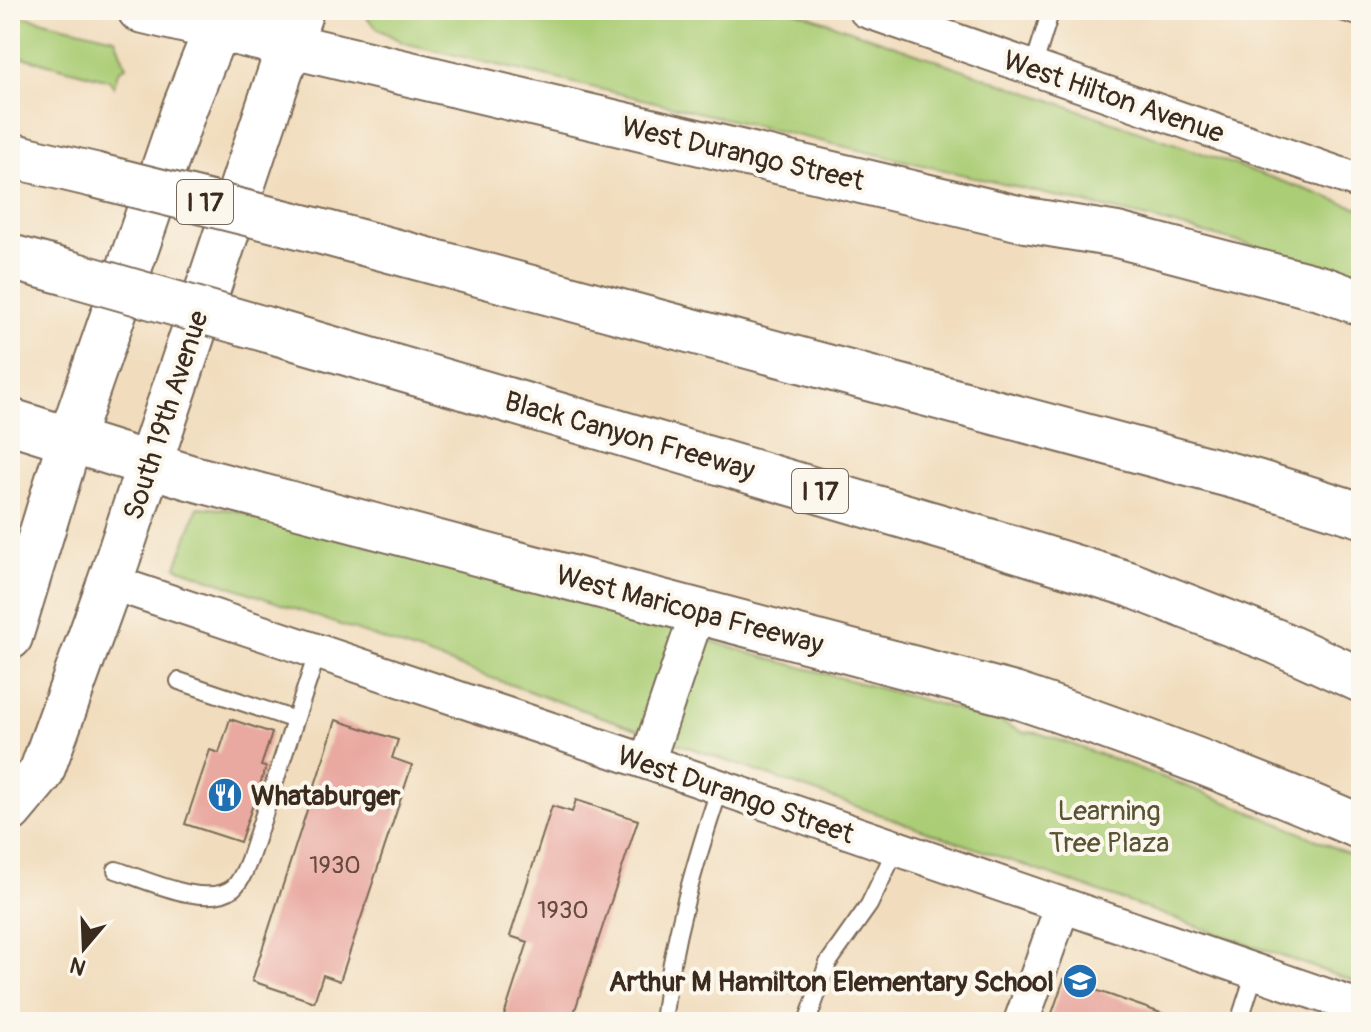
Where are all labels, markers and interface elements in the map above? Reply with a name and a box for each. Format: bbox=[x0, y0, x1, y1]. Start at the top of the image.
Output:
street label: West Hilton Avenue bbox=[999, 43, 1229, 152]
street label: West Durango Street bbox=[618, 110, 868, 200]
road number: I 17 bbox=[177, 180, 233, 224]
street label: South 19th Avenue bbox=[116, 306, 217, 524]
street label: Black Canyon Freeway bbox=[500, 384, 759, 489]
road number: I 17 bbox=[792, 469, 848, 513]
street label: West Maricopa Freeway bbox=[552, 558, 827, 663]
street label: West Durango Street bbox=[613, 739, 859, 853]
restaurant icon: Whataburger bbox=[206, 776, 244, 814]
place label: Whataburger bbox=[251, 779, 401, 814]
park label: Learning Tree Plaza bbox=[1049, 794, 1169, 861]
house number: 1930 bbox=[309, 851, 361, 880]
house number: 1930 bbox=[537, 896, 589, 925]
north arrow bbox=[44, 908, 124, 988]
text: N bbox=[66, 950, 89, 982]
school or university icon: Arthur M Hamilton Elementary School bbox=[1061, 962, 1099, 1000]
place label: Arthur M Hamilton Elementary School bbox=[609, 965, 1054, 1000]

